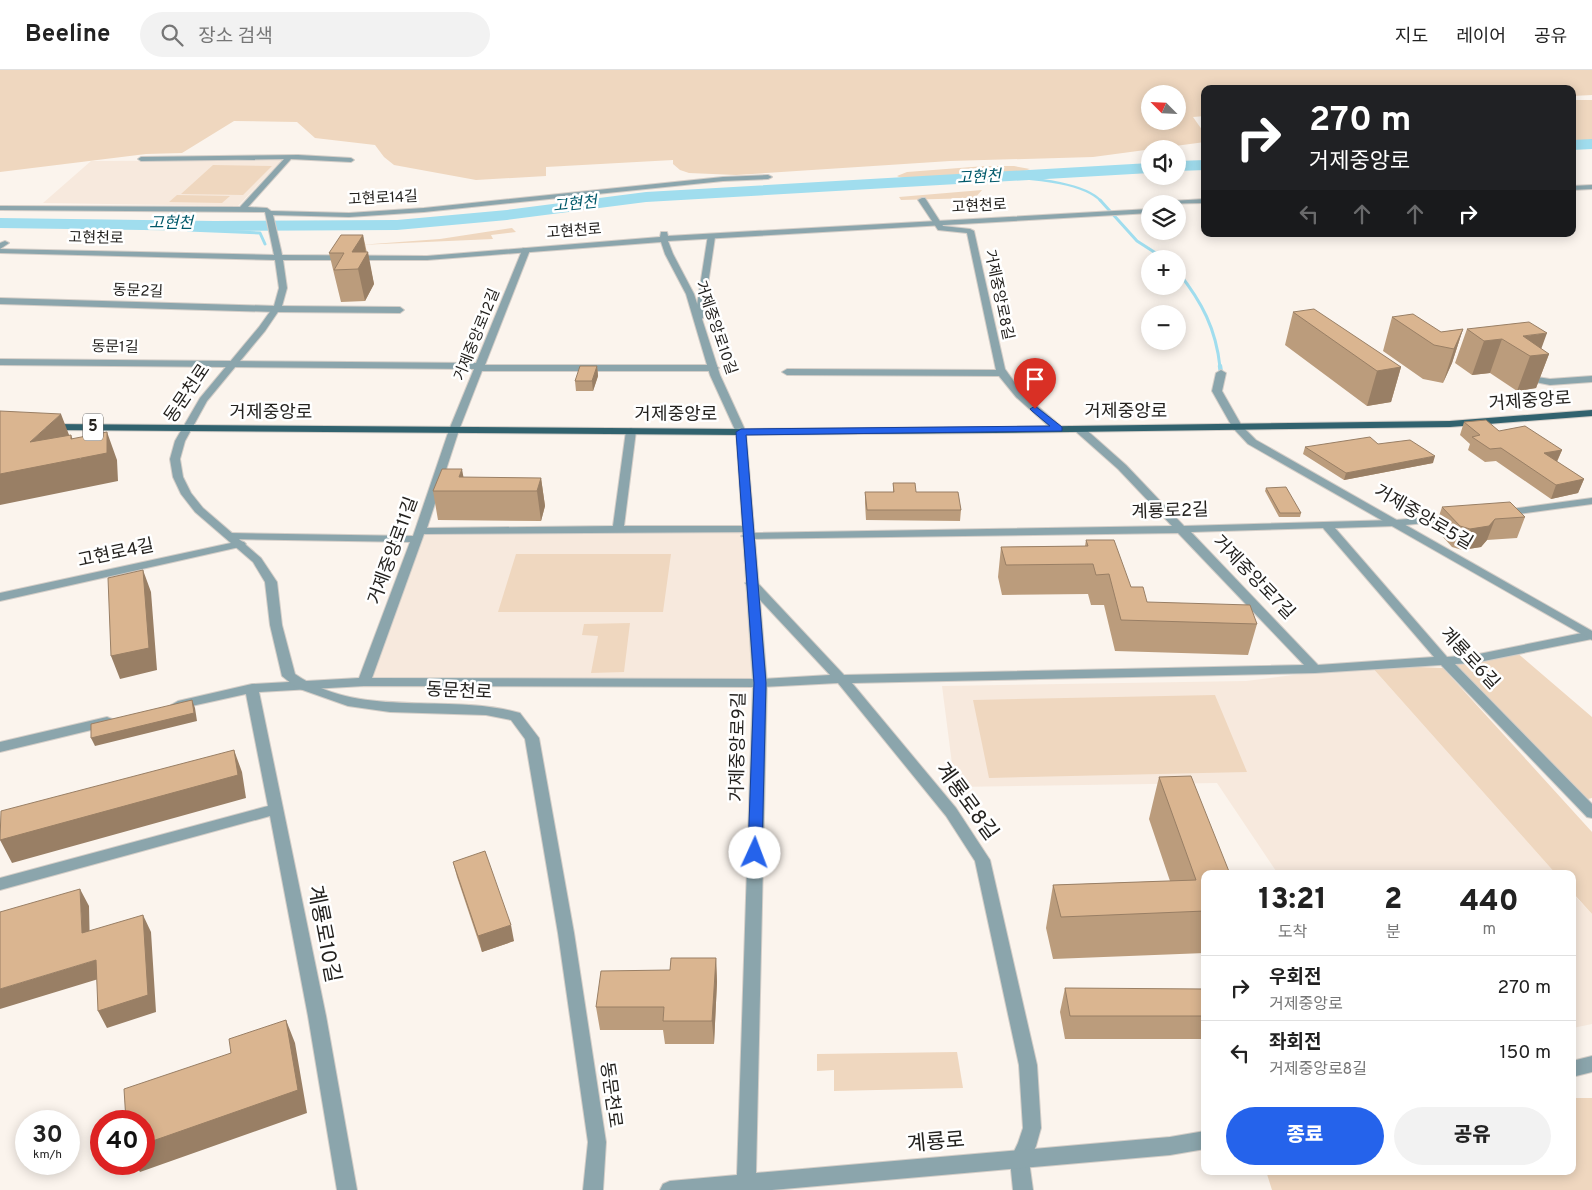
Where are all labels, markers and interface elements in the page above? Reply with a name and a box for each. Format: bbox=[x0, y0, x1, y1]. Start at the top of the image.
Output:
search box bbox=[140, 12, 490, 57]
text: Beeline bbox=[25, 20, 110, 50]
icon: search bbox=[158, 21, 186, 49]
text: 장소 검색 bbox=[198, 25, 273, 49]
text: 지도 bbox=[1395, 26, 1428, 49]
text: 레이어 bbox=[1456, 26, 1506, 49]
text: 공유 bbox=[1534, 26, 1567, 49]
north arrow bbox=[1141, 85, 1186, 130]
map controls bbox=[1141, 85, 1186, 350]
text: 270 m bbox=[1309, 99, 1411, 143]
icon: right bbox=[1226, 105, 1291, 170]
button: sound bbox=[1141, 140, 1186, 185]
text: 거제중앙로 bbox=[1309, 149, 1410, 176]
water label: 고현천 bbox=[956, 167, 1004, 189]
street label: 고현로14길 bbox=[348, 187, 418, 210]
water label: 고현천 bbox=[552, 193, 600, 217]
street label: 고현천로 bbox=[951, 195, 1007, 218]
button: layers bbox=[1141, 195, 1186, 240]
icon: left bbox=[1295, 200, 1323, 228]
icon: ahead bbox=[1348, 200, 1376, 228]
icon: ahead bbox=[1401, 200, 1429, 228]
icon: right bbox=[1454, 200, 1482, 228]
water label: 고현천 bbox=[149, 214, 195, 234]
street label: 고현천로 bbox=[546, 220, 602, 243]
street label: 고현천로 bbox=[68, 228, 124, 249]
street label: 거제중앙로8길 bbox=[979, 248, 1017, 342]
button: + bbox=[1141, 250, 1186, 295]
street label: 거제중앙로10길 bbox=[690, 279, 740, 377]
street label: 동문2길 bbox=[112, 282, 164, 302]
street label: 거제중앙로12길 bbox=[451, 286, 505, 384]
button: − bbox=[1141, 305, 1186, 350]
street label: 동문1길 bbox=[91, 338, 139, 358]
pin bbox=[1014, 358, 1056, 409]
street label: 동문천로 bbox=[160, 360, 216, 428]
icon: arrive bbox=[1021, 365, 1049, 393]
street label: 거제중앙로 bbox=[1488, 388, 1572, 416]
street label: 거제중앙로 bbox=[1085, 401, 1167, 424]
street label: 거제중앙로 bbox=[230, 402, 312, 425]
street label: 거제중앙로 bbox=[635, 404, 717, 427]
road number: 5 bbox=[83, 414, 103, 441]
street label: 거제중앙로5길 bbox=[1369, 480, 1477, 556]
street label: 거제중앙로11길 bbox=[364, 494, 424, 608]
street label: 계룡로2길 bbox=[1131, 499, 1209, 525]
street label: 거제중앙로7길 bbox=[1207, 531, 1299, 625]
street label: 고현로4길 bbox=[76, 535, 156, 573]
street label: 계룡로6길 bbox=[1434, 623, 1504, 695]
street label: 동문천로 bbox=[425, 679, 493, 705]
street label: 거제중앙로9길 bbox=[727, 692, 751, 802]
street label: 계룡로8길 bbox=[929, 758, 1003, 846]
position arrow bbox=[728, 826, 780, 878]
text: 13:21 bbox=[1258, 882, 1327, 919]
text: 2 bbox=[1384, 882, 1402, 919]
street label: 계룡로10길 bbox=[300, 883, 346, 985]
text: 440 bbox=[1460, 884, 1519, 921]
text: m bbox=[1482, 920, 1496, 940]
text: 도착 bbox=[1278, 923, 1307, 943]
text: 분 bbox=[1386, 923, 1401, 943]
text: 우회전 bbox=[1269, 966, 1321, 990]
icon: right bbox=[1226, 974, 1254, 1002]
text: 270 m bbox=[1497, 976, 1551, 1000]
text: 거제중앙로 bbox=[1269, 995, 1343, 1015]
text: 좌회전 bbox=[1269, 1031, 1321, 1055]
icon: left bbox=[1226, 1039, 1254, 1067]
text: 150 m bbox=[1499, 1041, 1551, 1065]
text: 거제중앙로8길 bbox=[1269, 1060, 1367, 1080]
street label: 동문천로 bbox=[594, 1061, 626, 1129]
button: 종료 bbox=[1226, 1107, 1384, 1165]
button: 공유 bbox=[1394, 1107, 1551, 1165]
speed limit sign: 40 bbox=[90, 1110, 155, 1175]
text: 30 bbox=[32, 1120, 63, 1152]
street label: 계룡로 bbox=[906, 1127, 966, 1159]
text: km/h bbox=[33, 1147, 62, 1163]

